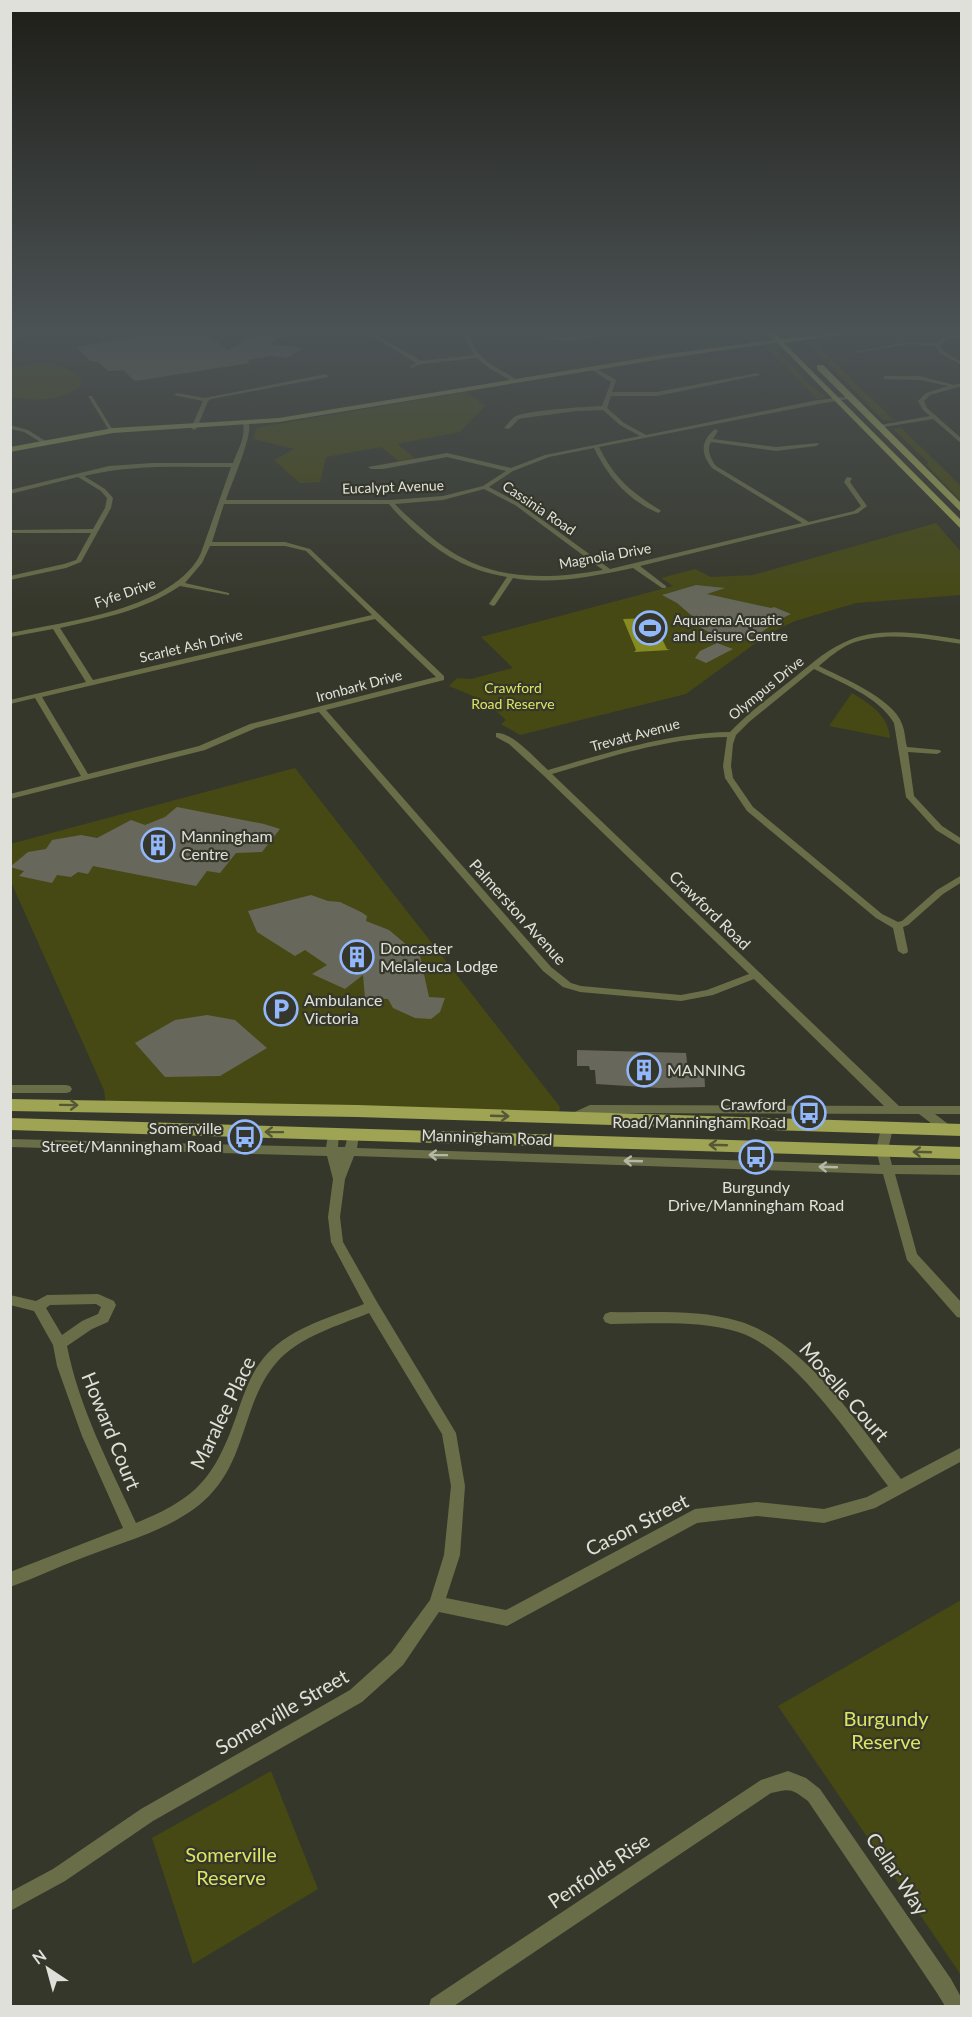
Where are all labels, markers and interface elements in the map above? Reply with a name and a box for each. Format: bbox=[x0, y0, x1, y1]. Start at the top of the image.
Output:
street label: Eucalypt Avenue bbox=[342, 476, 444, 497]
street label: Cassinia Road bbox=[499, 477, 579, 538]
street label: Magnolia Drive bbox=[557, 539, 652, 572]
street label: Fyfe Drive bbox=[92, 574, 158, 611]
sports icon: Aquarena Aquatic and Leisure Centre bbox=[632, 610, 668, 646]
place label: Aquarena Aquatic and Leisure Centre bbox=[673, 611, 788, 644]
street label: Scarlet Ash Drive bbox=[138, 625, 244, 666]
street label: Olympus Drive bbox=[725, 652, 807, 723]
street label: Ironbark Drive bbox=[314, 666, 404, 705]
park label: Crawford Road Reserve bbox=[471, 679, 555, 712]
street label: Trevatt Avenue bbox=[588, 714, 681, 755]
place label: Manningham Centre bbox=[181, 826, 273, 863]
building icon: Manningham Centre bbox=[140, 827, 176, 863]
street label: Palmerston Avenue bbox=[466, 855, 571, 968]
street label: Crawford Road bbox=[666, 866, 755, 953]
place label: Doncaster Melaleuca Lodge bbox=[380, 938, 498, 975]
building icon: Doncaster Melaleuca Lodge bbox=[339, 939, 375, 975]
place label: Ambulance Victoria bbox=[304, 990, 382, 1027]
parking icon: Ambulance Victoria bbox=[263, 991, 299, 1027]
building icon: MANNING bbox=[626, 1052, 662, 1088]
place label: MANNING bbox=[667, 1060, 746, 1079]
place label: Crawford Road/Manningham Road bbox=[612, 1094, 786, 1131]
bus stop icon: Crawford Road/Manningham Road bbox=[791, 1095, 827, 1131]
one-way arrow bbox=[58, 1100, 78, 1111]
one-way arrow bbox=[489, 1110, 509, 1121]
place label: Somerville Street/Manningham Road bbox=[42, 1118, 222, 1155]
bus stop icon: Somerville Street/Manningham Road bbox=[227, 1119, 263, 1155]
street label: Manningham Road bbox=[421, 1125, 553, 1148]
one-way arrow bbox=[265, 1126, 285, 1138]
bus stop icon: Burgundy Drive/Manningham Road bbox=[738, 1139, 774, 1175]
one-way arrow bbox=[709, 1140, 729, 1151]
one-way arrow bbox=[912, 1146, 932, 1157]
one-way arrow bbox=[429, 1149, 449, 1160]
one-way arrow bbox=[624, 1156, 644, 1167]
one-way arrow bbox=[819, 1161, 839, 1173]
place label: Burgundy Drive/Manningham Road bbox=[668, 1177, 844, 1214]
street label: Moselle Court bbox=[795, 1337, 895, 1446]
street label: Maralee Place bbox=[184, 1352, 260, 1473]
street label: Howard Court bbox=[77, 1368, 146, 1493]
street label: Cason Street bbox=[581, 1488, 692, 1560]
street label: Somerville Street bbox=[211, 1663, 352, 1759]
park label: Burgundy Reserve bbox=[843, 1706, 929, 1753]
street label: Penfolds Rise bbox=[543, 1827, 654, 1913]
street label: Cellar Way bbox=[861, 1828, 935, 1920]
park label: Somerville Reserve bbox=[185, 1842, 277, 1889]
north arrow bbox=[18, 1939, 78, 1999]
text: N bbox=[28, 1945, 49, 1968]

